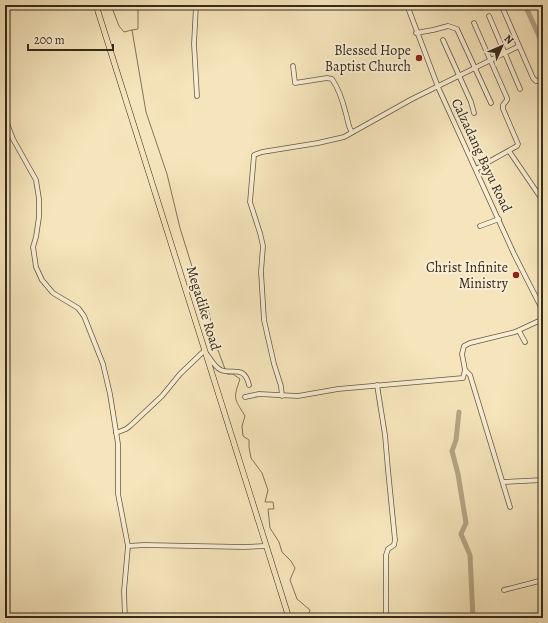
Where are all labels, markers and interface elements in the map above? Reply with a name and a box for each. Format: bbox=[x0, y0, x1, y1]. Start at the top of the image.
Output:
scale bar bbox=[28, 26, 113, 52]
north arrow bbox=[482, 26, 522, 66]
text: N bbox=[501, 31, 517, 47]
text: 200 m bbox=[34, 32, 65, 48]
place label: Blessed Hope Baptist Church bbox=[325, 41, 412, 76]
marker: Blessed Hope Baptist Church bbox=[414, 53, 424, 63]
street label: Calzadang Bayu Road bbox=[447, 95, 516, 216]
place label: Christ Infinite Ministry bbox=[426, 258, 509, 293]
street label: Megadike Road bbox=[182, 264, 226, 353]
marker: Christ Infinite Ministry bbox=[511, 270, 521, 280]

